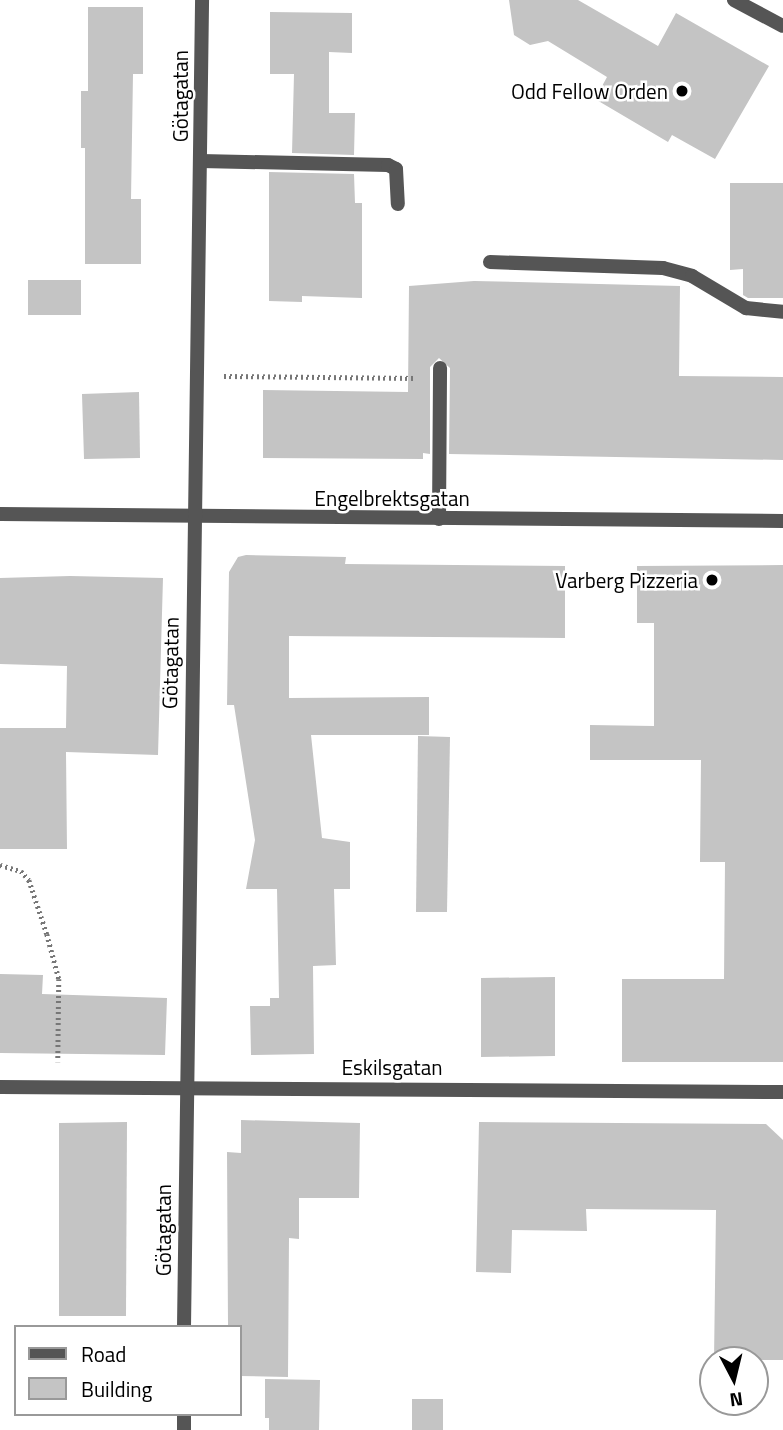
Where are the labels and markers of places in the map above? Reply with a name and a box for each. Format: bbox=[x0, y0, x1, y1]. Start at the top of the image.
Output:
place label: Odd Fellow Orden bbox=[511, 78, 668, 104]
marker: Odd Fellow Orden bbox=[674, 83, 690, 99]
place label: Varberg Pizzeria bbox=[555, 567, 698, 593]
marker: Varberg Pizzeria bbox=[704, 572, 720, 588]

